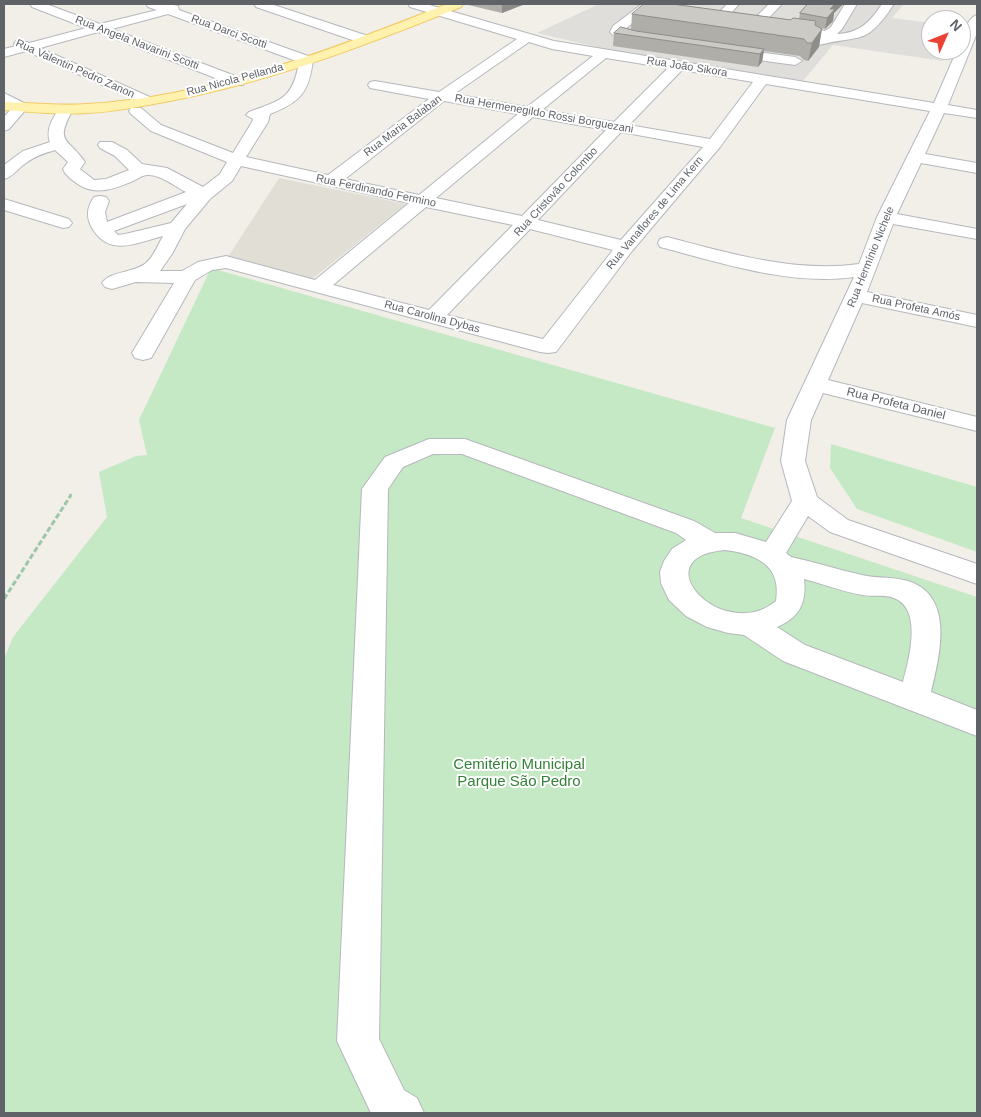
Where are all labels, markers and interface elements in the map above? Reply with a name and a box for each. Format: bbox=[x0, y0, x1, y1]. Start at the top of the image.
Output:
north arrow bbox=[921, 10, 971, 60]
street label: Rua Darci Scotti bbox=[189, 12, 269, 52]
street label: Rua Angela Navarini Scotti bbox=[73, 13, 201, 73]
text: N bbox=[947, 16, 965, 34]
street label: Rua Valentin Pedro Zanon bbox=[13, 37, 137, 101]
street label: Rua João Sikora bbox=[646, 54, 728, 80]
street label: Rua Nicola Pellanda bbox=[185, 61, 285, 99]
street label: Rua Maria Balaban bbox=[361, 92, 445, 160]
street label: Rua Hermenegildo Rossi Borguezani bbox=[454, 92, 634, 136]
street label: Rua Cristovão Colombo bbox=[511, 145, 601, 239]
street label: Rua Vanaflores de Lima Kern bbox=[604, 154, 706, 272]
street label: Rua Ferdinando Fermino bbox=[315, 172, 437, 210]
street label: Rua Hermínio Nichele bbox=[845, 205, 897, 309]
street label: Rua Profeta Amós bbox=[871, 292, 961, 324]
street label: Rua Carolina Dybas bbox=[383, 298, 481, 336]
street label: Rua Profeta Daniel bbox=[845, 385, 947, 423]
park label: Cemitério Municipal Parque São Pedro bbox=[453, 756, 585, 791]

